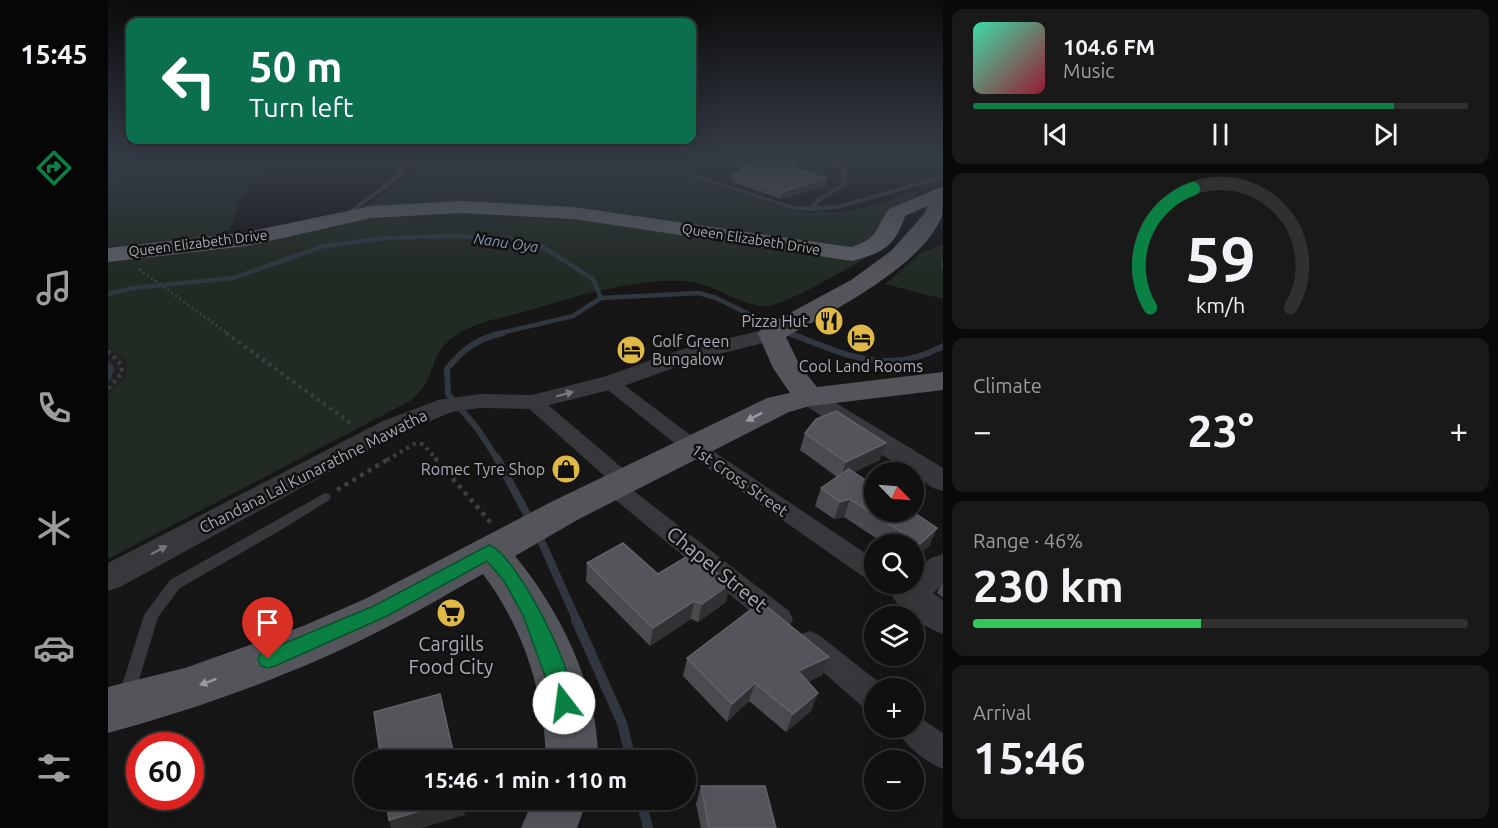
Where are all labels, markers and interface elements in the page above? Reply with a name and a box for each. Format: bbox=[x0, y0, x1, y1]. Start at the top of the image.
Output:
text: 104.6 FM bbox=[1063, 34, 1155, 59]
text: 15:45 bbox=[20, 39, 88, 69]
icon: left bbox=[150, 42, 228, 120]
text: 50 m bbox=[249, 43, 343, 90]
text: Music bbox=[1063, 59, 1115, 82]
text: Turn left bbox=[249, 92, 353, 122]
icon: previous bbox=[1039, 118, 1072, 151]
icon: pause bbox=[1204, 118, 1237, 151]
icon: next bbox=[1369, 118, 1402, 151]
icon: directions bbox=[33, 147, 75, 189]
street label: Queen Elizabeth Drive bbox=[681, 220, 821, 258]
text: 59 bbox=[1185, 224, 1256, 294]
street label: Queen Elizabeth Drive bbox=[128, 227, 268, 259]
water label: Nanu Oya bbox=[473, 230, 539, 255]
icon: music bbox=[33, 267, 75, 309]
text: km/h bbox=[1196, 293, 1245, 317]
restaurant icon: Pizza Hut bbox=[813, 305, 845, 337]
place label: Pizza Hut bbox=[741, 312, 809, 330]
hotel icon: Cool Land Rooms bbox=[845, 322, 877, 354]
place label: Golf Green Bungalow bbox=[652, 332, 729, 368]
hotel icon: Golf Green Bungalow bbox=[615, 334, 647, 366]
place label: Cool Land Rooms bbox=[799, 357, 923, 375]
text: Climate bbox=[973, 374, 1042, 397]
icon: phone bbox=[33, 387, 75, 429]
one-way arrow bbox=[556, 388, 574, 398]
text: 23° bbox=[1187, 405, 1254, 456]
street label: Chandana Lal Kunarathne Mawatha bbox=[196, 406, 430, 536]
one-way arrow bbox=[745, 411, 763, 421]
text: − bbox=[973, 412, 992, 449]
text: + bbox=[1449, 412, 1468, 449]
street label: 1st Cross Street bbox=[688, 440, 792, 520]
shop icon: Romec Tyre Shop bbox=[550, 453, 582, 485]
place label: Romec Tyre Shop bbox=[421, 460, 545, 478]
north arrow bbox=[864, 462, 924, 522]
map controls bbox=[864, 462, 924, 810]
icon: climate bbox=[33, 507, 75, 549]
street label: Chapel Street bbox=[663, 521, 772, 616]
text: Range · 46% bbox=[973, 529, 1083, 552]
button: search bbox=[864, 534, 924, 594]
one-way arrow bbox=[151, 546, 168, 555]
text: 230 km bbox=[973, 560, 1124, 611]
pin bbox=[242, 597, 293, 659]
supermarket icon: Cargills Food City bbox=[435, 597, 467, 629]
icon: arrive bbox=[251, 606, 284, 639]
button: layers bbox=[864, 606, 924, 666]
icon: car bbox=[33, 627, 75, 669]
place label: Cargills Food City bbox=[409, 632, 494, 678]
position arrow bbox=[532, 671, 596, 735]
one-way arrow bbox=[199, 677, 217, 687]
button: + bbox=[864, 678, 924, 738]
text: Arrival bbox=[973, 701, 1031, 724]
speed limit sign: 60 bbox=[126, 732, 204, 810]
text: 15:46 bbox=[973, 732, 1086, 783]
icon: filters bbox=[33, 747, 75, 789]
button: − bbox=[864, 750, 924, 810]
text: 15:46 · 1 min · 110 m bbox=[423, 767, 627, 792]

